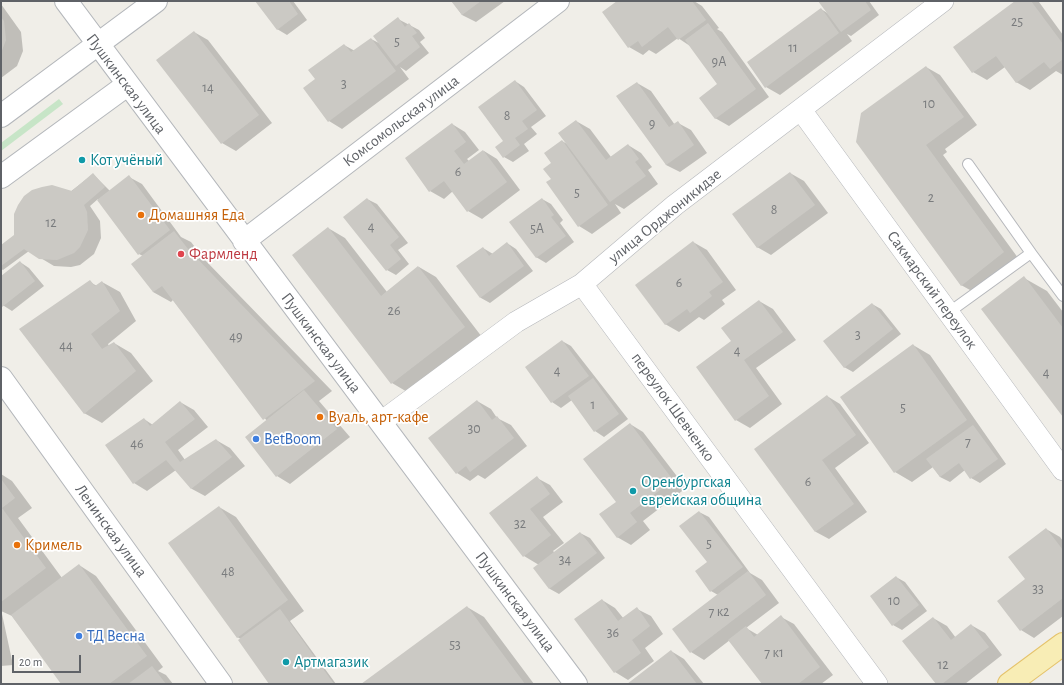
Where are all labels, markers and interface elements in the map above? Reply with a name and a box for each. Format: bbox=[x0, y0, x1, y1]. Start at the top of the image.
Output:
house number: 25 bbox=[1011, 14, 1023, 30]
street label: Пушкинская улица bbox=[82, 30, 170, 138]
house number: 5 bbox=[394, 34, 400, 50]
house number: 11 bbox=[788, 40, 798, 56]
house number: 9А bbox=[712, 54, 726, 70]
street label: Комсомольская улица bbox=[339, 71, 463, 171]
house number: 3 bbox=[341, 76, 347, 92]
house number: 14 bbox=[202, 80, 214, 96]
house number: 10 bbox=[923, 96, 935, 112]
house number: 8 bbox=[504, 108, 510, 124]
house number: 9 bbox=[649, 116, 655, 132]
place label: Кот учёный bbox=[90, 150, 163, 170]
marker: Кот учёный bbox=[77, 155, 87, 165]
house number: 6 bbox=[455, 164, 461, 180]
street label: улица Орджоникидзе bbox=[605, 165, 725, 267]
house number: 5 bbox=[574, 185, 580, 201]
house number: 2 bbox=[928, 190, 934, 206]
house number: 8 bbox=[771, 202, 777, 218]
place label: Домашняя Еда bbox=[149, 205, 245, 225]
marker: Домашняя Еда bbox=[136, 210, 146, 220]
house number: 12 bbox=[45, 215, 57, 231]
house number: 4 bbox=[368, 219, 374, 235]
house number: 5А bbox=[530, 221, 544, 237]
street label: Сакмарский переулок bbox=[883, 227, 981, 353]
place label: Фармленд bbox=[189, 244, 258, 264]
marker: Фармленд bbox=[176, 249, 186, 259]
house number: 6 bbox=[676, 275, 682, 291]
street label: Пушкинская улица bbox=[277, 289, 365, 397]
house number: 26 bbox=[388, 303, 400, 319]
house number: 3 bbox=[855, 327, 861, 343]
house number: 49 bbox=[229, 329, 243, 345]
house number: 44 bbox=[59, 338, 73, 354]
house number: 4 bbox=[734, 343, 740, 359]
street label: переулок Шевченко bbox=[627, 349, 719, 465]
house number: 4 bbox=[554, 363, 560, 379]
house number: 4 bbox=[1043, 365, 1049, 381]
house number: 1 bbox=[591, 397, 595, 413]
house number: 5 bbox=[900, 400, 906, 416]
place label: Вуаль, арт-кафе bbox=[328, 407, 429, 427]
marker: Вуаль, арт-кафе bbox=[315, 412, 325, 422]
house number: 30 bbox=[467, 421, 481, 437]
place label: BetBoom bbox=[264, 429, 321, 449]
marker: BetBoom bbox=[251, 434, 261, 444]
house number: 7 bbox=[965, 434, 971, 450]
house number: 46 bbox=[130, 436, 144, 452]
place label: Оренбургская еврейская община bbox=[641, 472, 762, 510]
house number: 6 bbox=[805, 474, 811, 490]
street label: Ленинская улица bbox=[71, 481, 151, 581]
marker: Оренбургская еврейская община bbox=[628, 486, 638, 496]
house number: 32 bbox=[514, 516, 526, 532]
place label: Кримель bbox=[25, 535, 82, 555]
house number: 5 bbox=[706, 536, 712, 552]
marker: Кримель bbox=[12, 540, 22, 550]
street label: Пушкинская улица bbox=[471, 548, 559, 656]
house number: 34 bbox=[559, 552, 571, 568]
house number: 48 bbox=[221, 564, 235, 580]
house number: 33 bbox=[1032, 581, 1044, 597]
house number: 10 bbox=[888, 593, 900, 609]
house number: 7 к2 bbox=[709, 604, 729, 620]
house number: 36 bbox=[607, 625, 619, 641]
place label: ТД Весна bbox=[87, 626, 145, 646]
marker: ТД Весна bbox=[74, 631, 84, 641]
house number: 53 bbox=[449, 637, 461, 653]
house number: 7 к1 bbox=[764, 645, 784, 661]
scale bar bbox=[14, 647, 83, 673]
place label: Артмагазик bbox=[294, 652, 369, 672]
text: 20 m bbox=[19, 656, 42, 668]
marker: Артмагазик bbox=[281, 657, 291, 667]
house number: 12 bbox=[937, 657, 949, 673]

